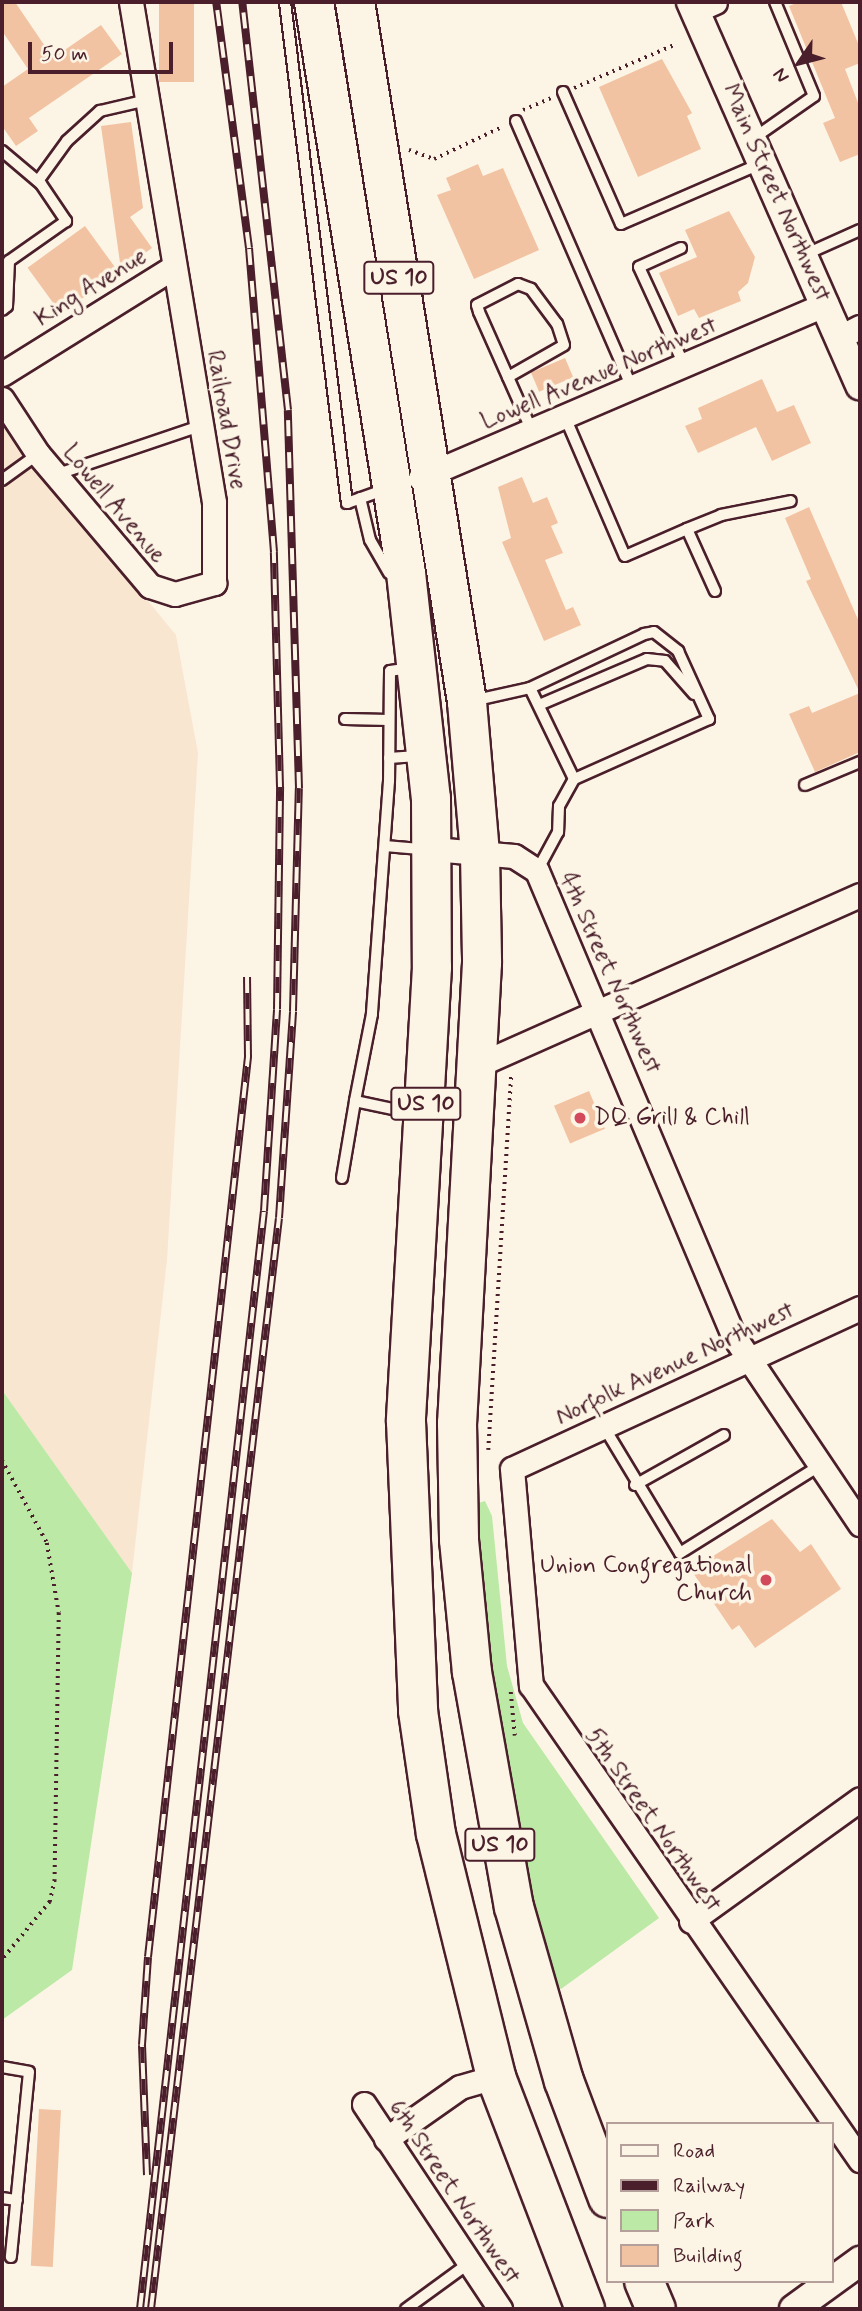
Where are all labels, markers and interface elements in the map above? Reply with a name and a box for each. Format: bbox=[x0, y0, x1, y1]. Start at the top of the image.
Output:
scale bar bbox=[32, 28, 177, 72]
north arrow bbox=[764, 28, 834, 98]
text: 50 m bbox=[41, 40, 88, 68]
text: N bbox=[768, 63, 795, 88]
street label: Main Street Northwest bbox=[715, 80, 837, 306]
street label: King Avenue bbox=[29, 242, 153, 334]
road number: US 10 bbox=[362, 258, 436, 298]
street label: Lowell Avenue Northwest bbox=[478, 312, 720, 436]
street label: Railroad Drive bbox=[200, 349, 252, 491]
street label: Lowell Avenue bbox=[57, 440, 171, 568]
street label: 4th Street Northwest bbox=[553, 868, 667, 1078]
road number: US 10 bbox=[389, 1084, 463, 1124]
place label: DQ Grill & Chill bbox=[594, 1104, 750, 1132]
marker: DQ Grill & Chill bbox=[572, 1110, 588, 1126]
street label: Norfolk Avenue Northwest bbox=[550, 1296, 800, 1432]
place label: Union Congregational Church bbox=[536, 1552, 752, 1608]
marker: Union Congregational Church bbox=[758, 1572, 774, 1588]
street label: 5th Street Northwest bbox=[579, 1723, 727, 1917]
road number: US 10 bbox=[463, 1826, 537, 1864]
street label: 6th Street Northwest bbox=[382, 2095, 526, 2289]
legend bbox=[606, 2122, 834, 2283]
text: Road bbox=[673, 2137, 715, 2165]
text: Railway bbox=[673, 2172, 745, 2200]
text: Park bbox=[673, 2207, 715, 2235]
text: Building bbox=[673, 2242, 743, 2270]

